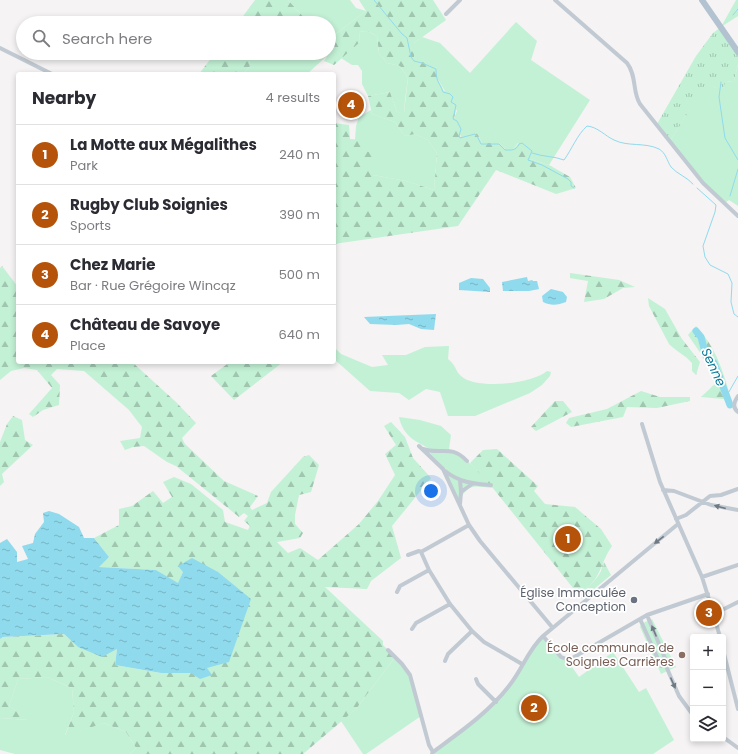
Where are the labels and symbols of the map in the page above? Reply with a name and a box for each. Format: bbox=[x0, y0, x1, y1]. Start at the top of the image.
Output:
pin: 4 bbox=[338, 90, 364, 120]
water label: Senne bbox=[696, 345, 731, 390]
your location bbox=[421, 481, 441, 501]
one-way arrow bbox=[714, 504, 726, 510]
pin: 1 bbox=[555, 524, 581, 554]
one-way arrow bbox=[653, 536, 664, 544]
place label: Église Immaculée Conception bbox=[520, 584, 626, 615]
marker: Église Immaculée Conception bbox=[629, 595, 639, 605]
pin: 3 bbox=[696, 598, 722, 628]
one-way arrow bbox=[650, 624, 656, 636]
place label: École communale de Soignies Carrières bbox=[547, 639, 674, 670]
marker: École communale de Soignies Carrières bbox=[677, 650, 687, 660]
one-way arrow bbox=[670, 678, 676, 689]
pin: 2 bbox=[521, 693, 547, 723]

